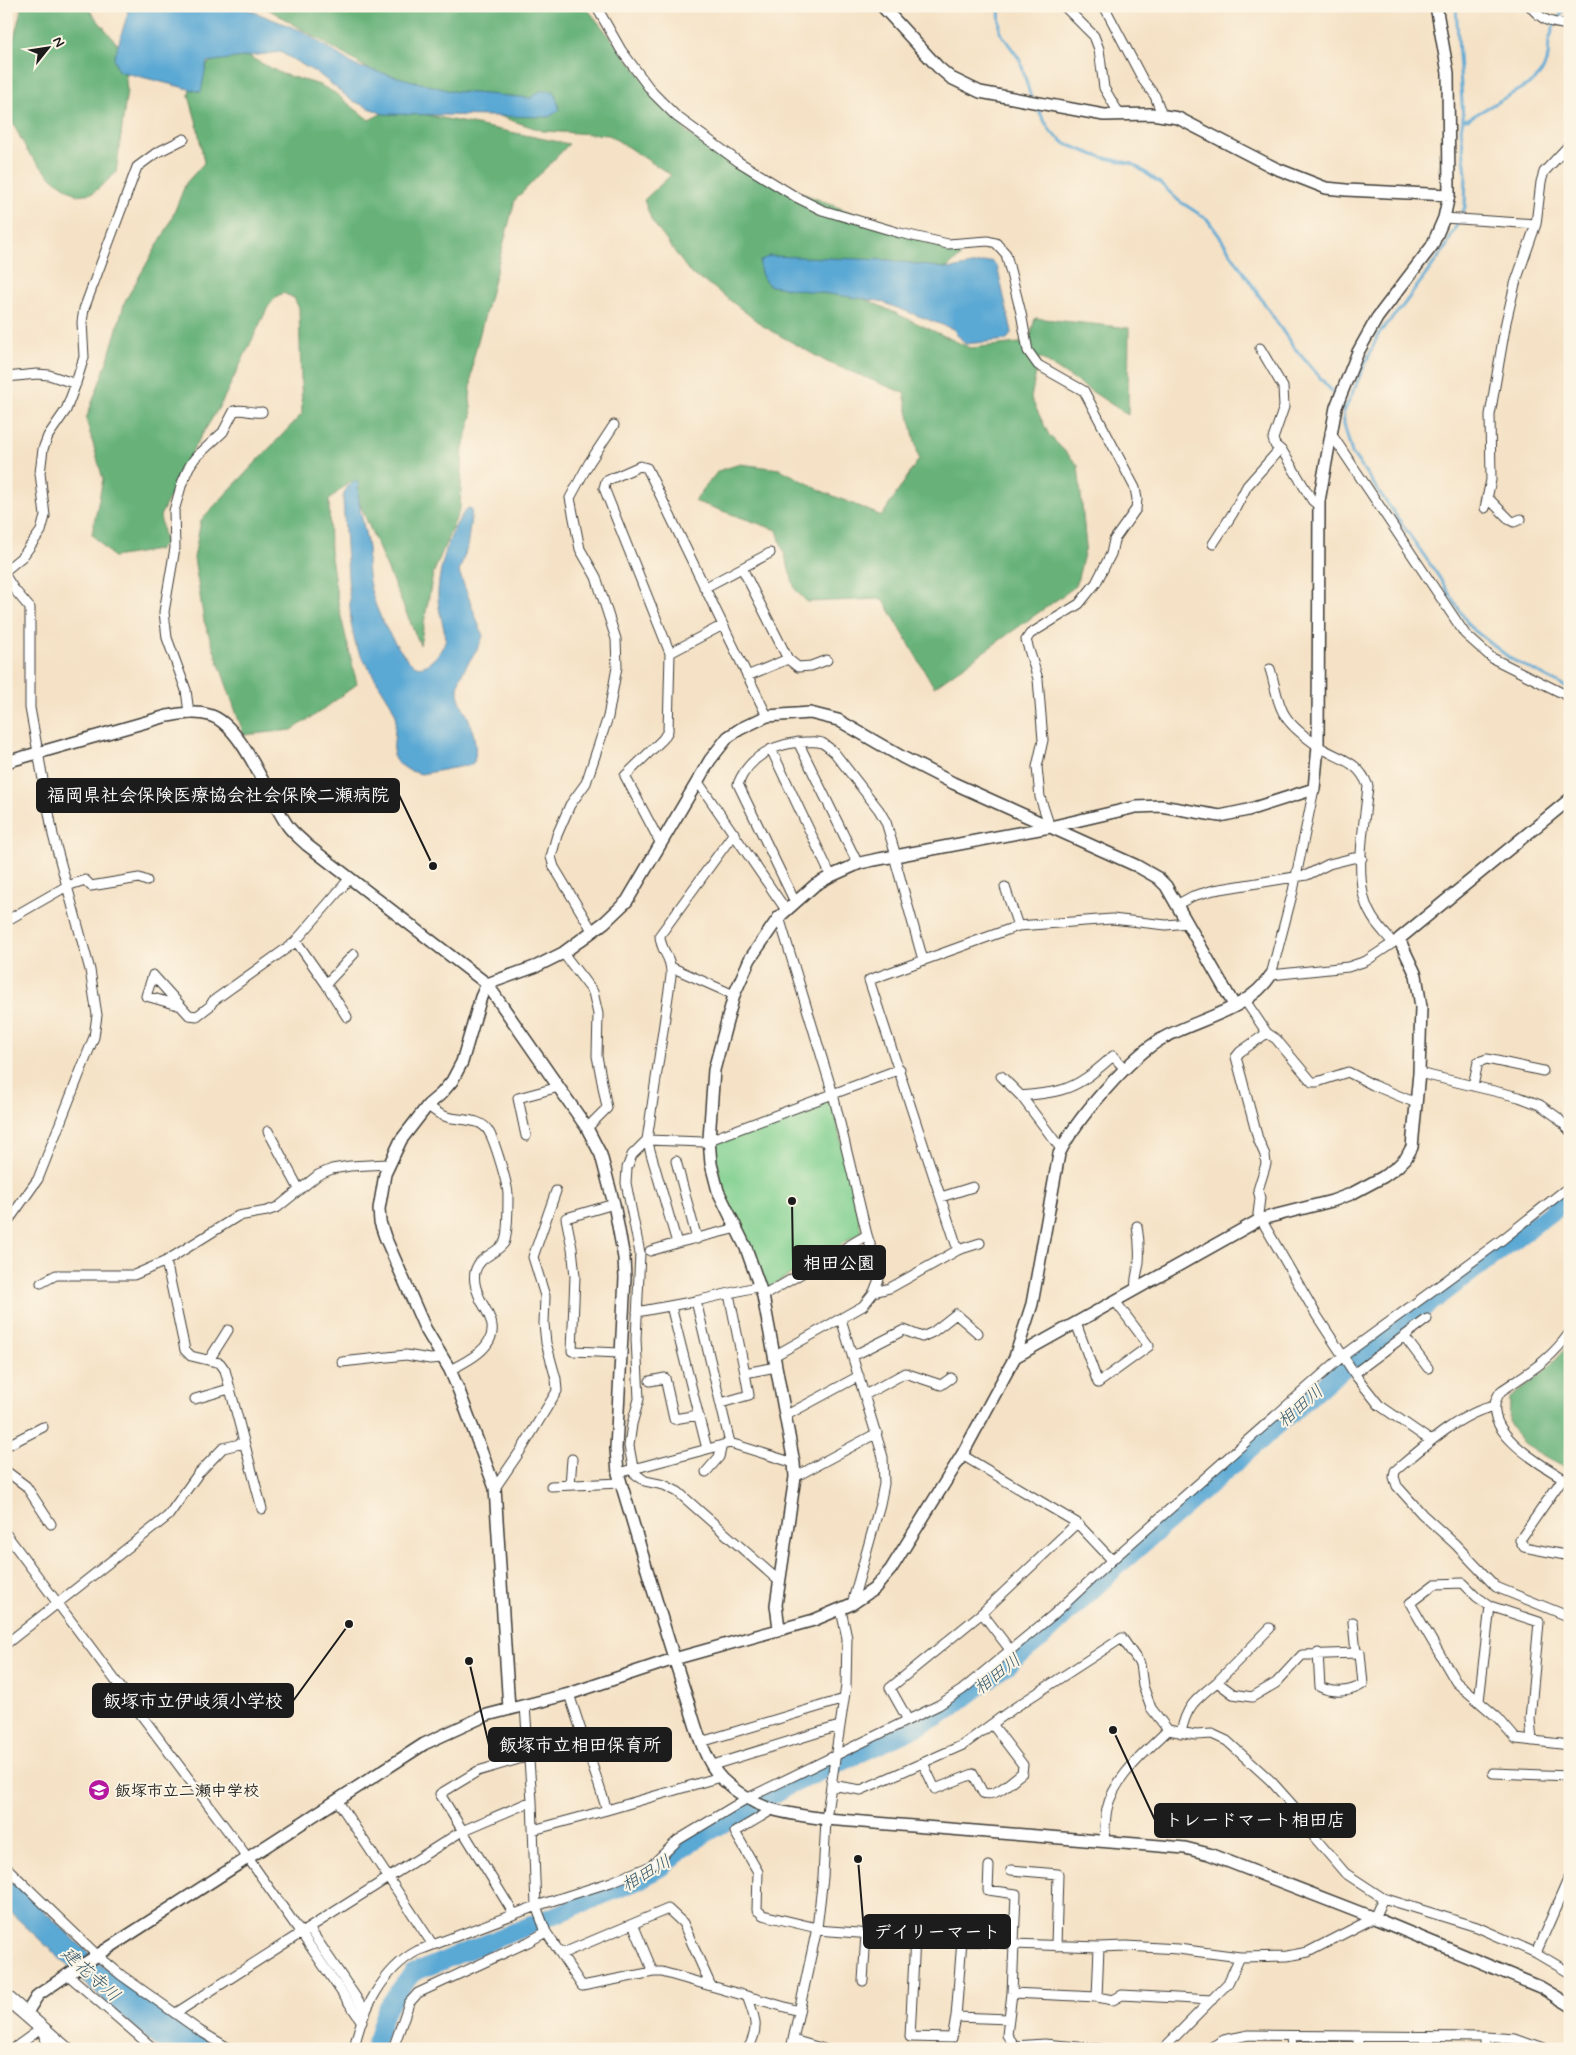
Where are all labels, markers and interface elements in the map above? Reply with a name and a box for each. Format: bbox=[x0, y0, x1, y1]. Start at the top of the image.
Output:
north arrow bbox=[22, 22, 72, 72]
text: N bbox=[48, 33, 69, 51]
callout: 福岡県社会保険医療協会社会保険二瀬病院 bbox=[37, 779, 399, 812]
text: 福岡県社会保険医療協会社会保険二瀬病院 bbox=[47, 784, 389, 808]
callout: 相田公園 bbox=[793, 1246, 885, 1279]
text: 相田公園 bbox=[803, 1252, 875, 1276]
water label: 相田川 bbox=[1272, 1380, 1329, 1434]
water label: 相田川 bbox=[969, 1649, 1026, 1701]
callout: 飯塚市立伊岐須小学校 bbox=[93, 1684, 293, 1717]
text: 飯塚市立伊岐須小学校 bbox=[103, 1690, 283, 1714]
callout: 飯塚市立相田保育所 bbox=[489, 1728, 671, 1761]
text: 飯塚市立相田保育所 bbox=[499, 1734, 661, 1758]
school or university icon: 飯塚市立二瀬中学校 bbox=[87, 1778, 111, 1802]
place label: 飯塚市立二瀬中学校 bbox=[115, 1781, 259, 1802]
callout: トレードマート相田店 bbox=[1155, 1804, 1355, 1837]
text: トレードマート相田店 bbox=[1165, 1809, 1345, 1833]
water label: 相田川 bbox=[617, 1850, 676, 1898]
callout: デイリーマート bbox=[864, 1915, 1010, 1948]
text: デイリーマート bbox=[874, 1921, 1000, 1945]
water label: 建花寺川 bbox=[56, 1942, 125, 2008]

